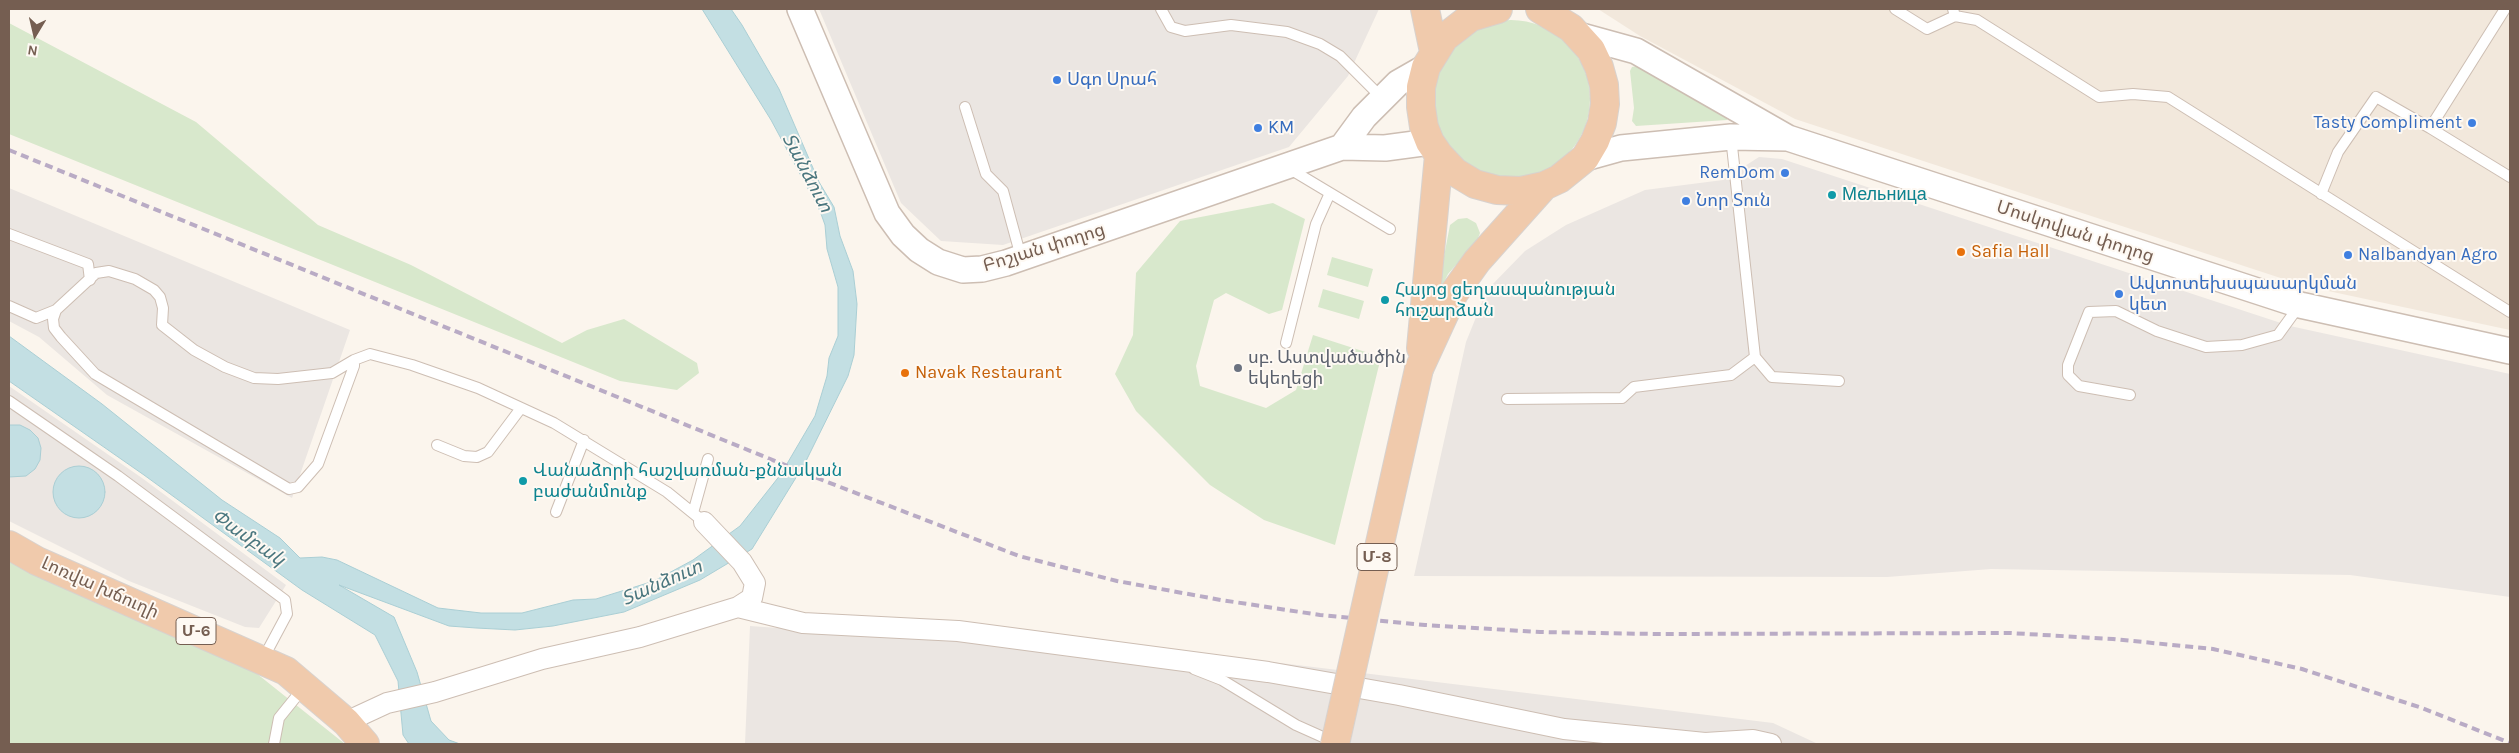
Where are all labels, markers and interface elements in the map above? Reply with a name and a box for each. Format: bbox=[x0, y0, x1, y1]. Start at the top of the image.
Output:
north arrow bbox=[10, 10, 60, 60]
text: N bbox=[26, 41, 39, 59]
place label: Սգո Սրահ bbox=[1067, 69, 1157, 91]
marker: Սգո Սրահ bbox=[1051, 74, 1063, 86]
place label: Tasty Compliment bbox=[2313, 112, 2462, 134]
place label: KM bbox=[1268, 117, 1294, 139]
marker: Tasty Compliment bbox=[2466, 117, 2478, 129]
marker: KM bbox=[1252, 122, 1264, 134]
water label: Տանձուտ bbox=[777, 130, 837, 216]
place label: RemDom bbox=[1699, 162, 1775, 184]
marker: RemDom bbox=[1779, 167, 1791, 179]
place label: Мельница bbox=[1842, 184, 1927, 206]
marker: Мельница bbox=[1826, 189, 1838, 201]
place label: Նոր Տուն bbox=[1696, 190, 1770, 212]
marker: Նոր Տուն bbox=[1680, 195, 1692, 207]
street label: Մոսկովյան փողոց bbox=[1993, 196, 2157, 268]
street label: Բոշյան փողոց bbox=[980, 219, 1108, 277]
place label: Safia Hall bbox=[1971, 241, 2050, 263]
place label: Nalbandyan Agro bbox=[2358, 244, 2498, 266]
marker: Safia Hall bbox=[1955, 246, 1967, 258]
marker: Nalbandyan Agro bbox=[2342, 249, 2354, 261]
place label: Ավտոտեխսպասարկման կետ bbox=[2129, 273, 2357, 316]
place label: Հայոց ցեղասպանության հուշարձան bbox=[1395, 279, 1615, 322]
marker: Ավտոտեխսպասարկման կետ bbox=[2113, 288, 2125, 300]
marker: Հայոց ցեղասպանության հուշարձան bbox=[1379, 294, 1391, 306]
place label: սբ. Աստվածածին եկեղեցի bbox=[1248, 347, 1406, 389]
place label: Navak Restaurant bbox=[915, 362, 1062, 384]
marker: սբ. Աստվածածին եկեղեցի bbox=[1232, 362, 1244, 374]
marker: Navak Restaurant bbox=[899, 367, 911, 379]
place label: Վանաձորի հաշվառման-քննական բաժանմունք bbox=[533, 460, 842, 502]
marker: Վանաձորի հաշվառման-քննական բաժանմունք bbox=[517, 475, 529, 487]
water label: Փամբակ bbox=[207, 504, 289, 572]
road number: Մ-8 bbox=[1357, 544, 1397, 570]
street label: Լոռվա խճուղի bbox=[38, 552, 162, 624]
water label: Տանձուտ bbox=[618, 555, 706, 611]
road number: Մ-6 bbox=[176, 618, 216, 644]

